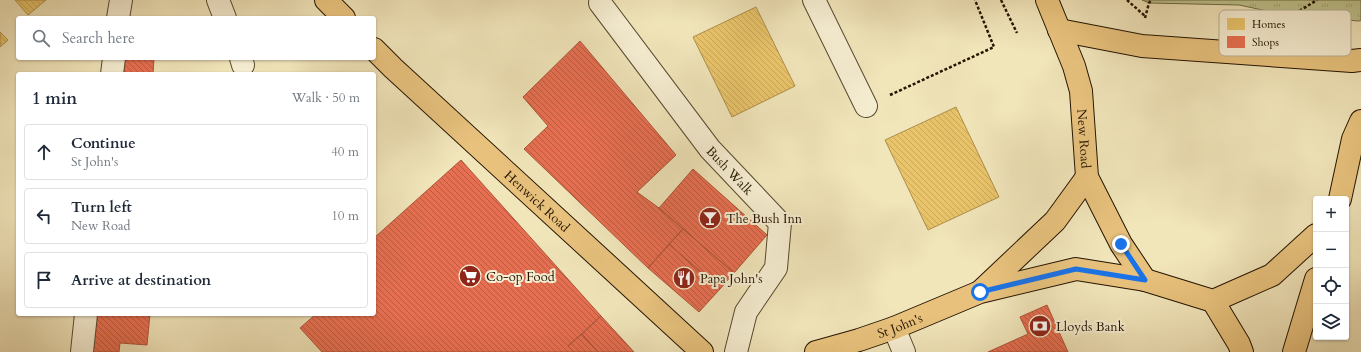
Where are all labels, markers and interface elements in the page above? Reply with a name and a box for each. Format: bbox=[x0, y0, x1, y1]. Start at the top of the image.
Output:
legend bbox=[1219, 10, 1351, 56]
search box bbox=[16, 16, 376, 60]
text: Homes bbox=[1252, 17, 1285, 32]
icon: search bbox=[30, 27, 52, 49]
text: Search here bbox=[62, 28, 135, 48]
text: Shops bbox=[1252, 35, 1279, 50]
text: 1 min bbox=[32, 87, 77, 110]
text: Walk · 50 m bbox=[292, 89, 360, 107]
street label: New Road bbox=[1072, 108, 1094, 169]
text: Continue bbox=[71, 133, 136, 153]
icon: ahead bbox=[33, 141, 55, 163]
street label: Bush Walk bbox=[702, 142, 757, 199]
text: 40 m bbox=[331, 143, 359, 161]
text: St John's bbox=[71, 153, 118, 171]
street label: Henwick Road bbox=[500, 167, 574, 236]
map controls bbox=[1313, 196, 1349, 340]
button: + bbox=[1313, 196, 1349, 232]
text: Turn left bbox=[71, 197, 132, 217]
icon: left bbox=[33, 205, 55, 227]
bar icon: The Bush Inn bbox=[697, 205, 723, 231]
text: 10 m bbox=[331, 207, 359, 225]
place label: The Bush Inn bbox=[726, 210, 803, 228]
text: New Road bbox=[71, 217, 130, 235]
button: − bbox=[1313, 232, 1349, 268]
route end bbox=[1112, 235, 1130, 253]
supermarket icon: Co-op Food bbox=[457, 263, 483, 289]
restaurant icon: Papa John's bbox=[671, 265, 697, 291]
place label: Co-op Food bbox=[486, 268, 555, 286]
button: locate bbox=[1313, 268, 1349, 304]
icon: arrive bbox=[33, 269, 55, 291]
text: Arrive at destination bbox=[71, 270, 211, 290]
place label: Papa John's bbox=[700, 270, 763, 288]
route start bbox=[971, 283, 989, 301]
button: layers bbox=[1313, 304, 1349, 340]
street label: St John's bbox=[875, 309, 926, 343]
bank icon: Lloyds Bank bbox=[1027, 313, 1053, 339]
place label: Lloyds Bank bbox=[1056, 318, 1125, 336]

